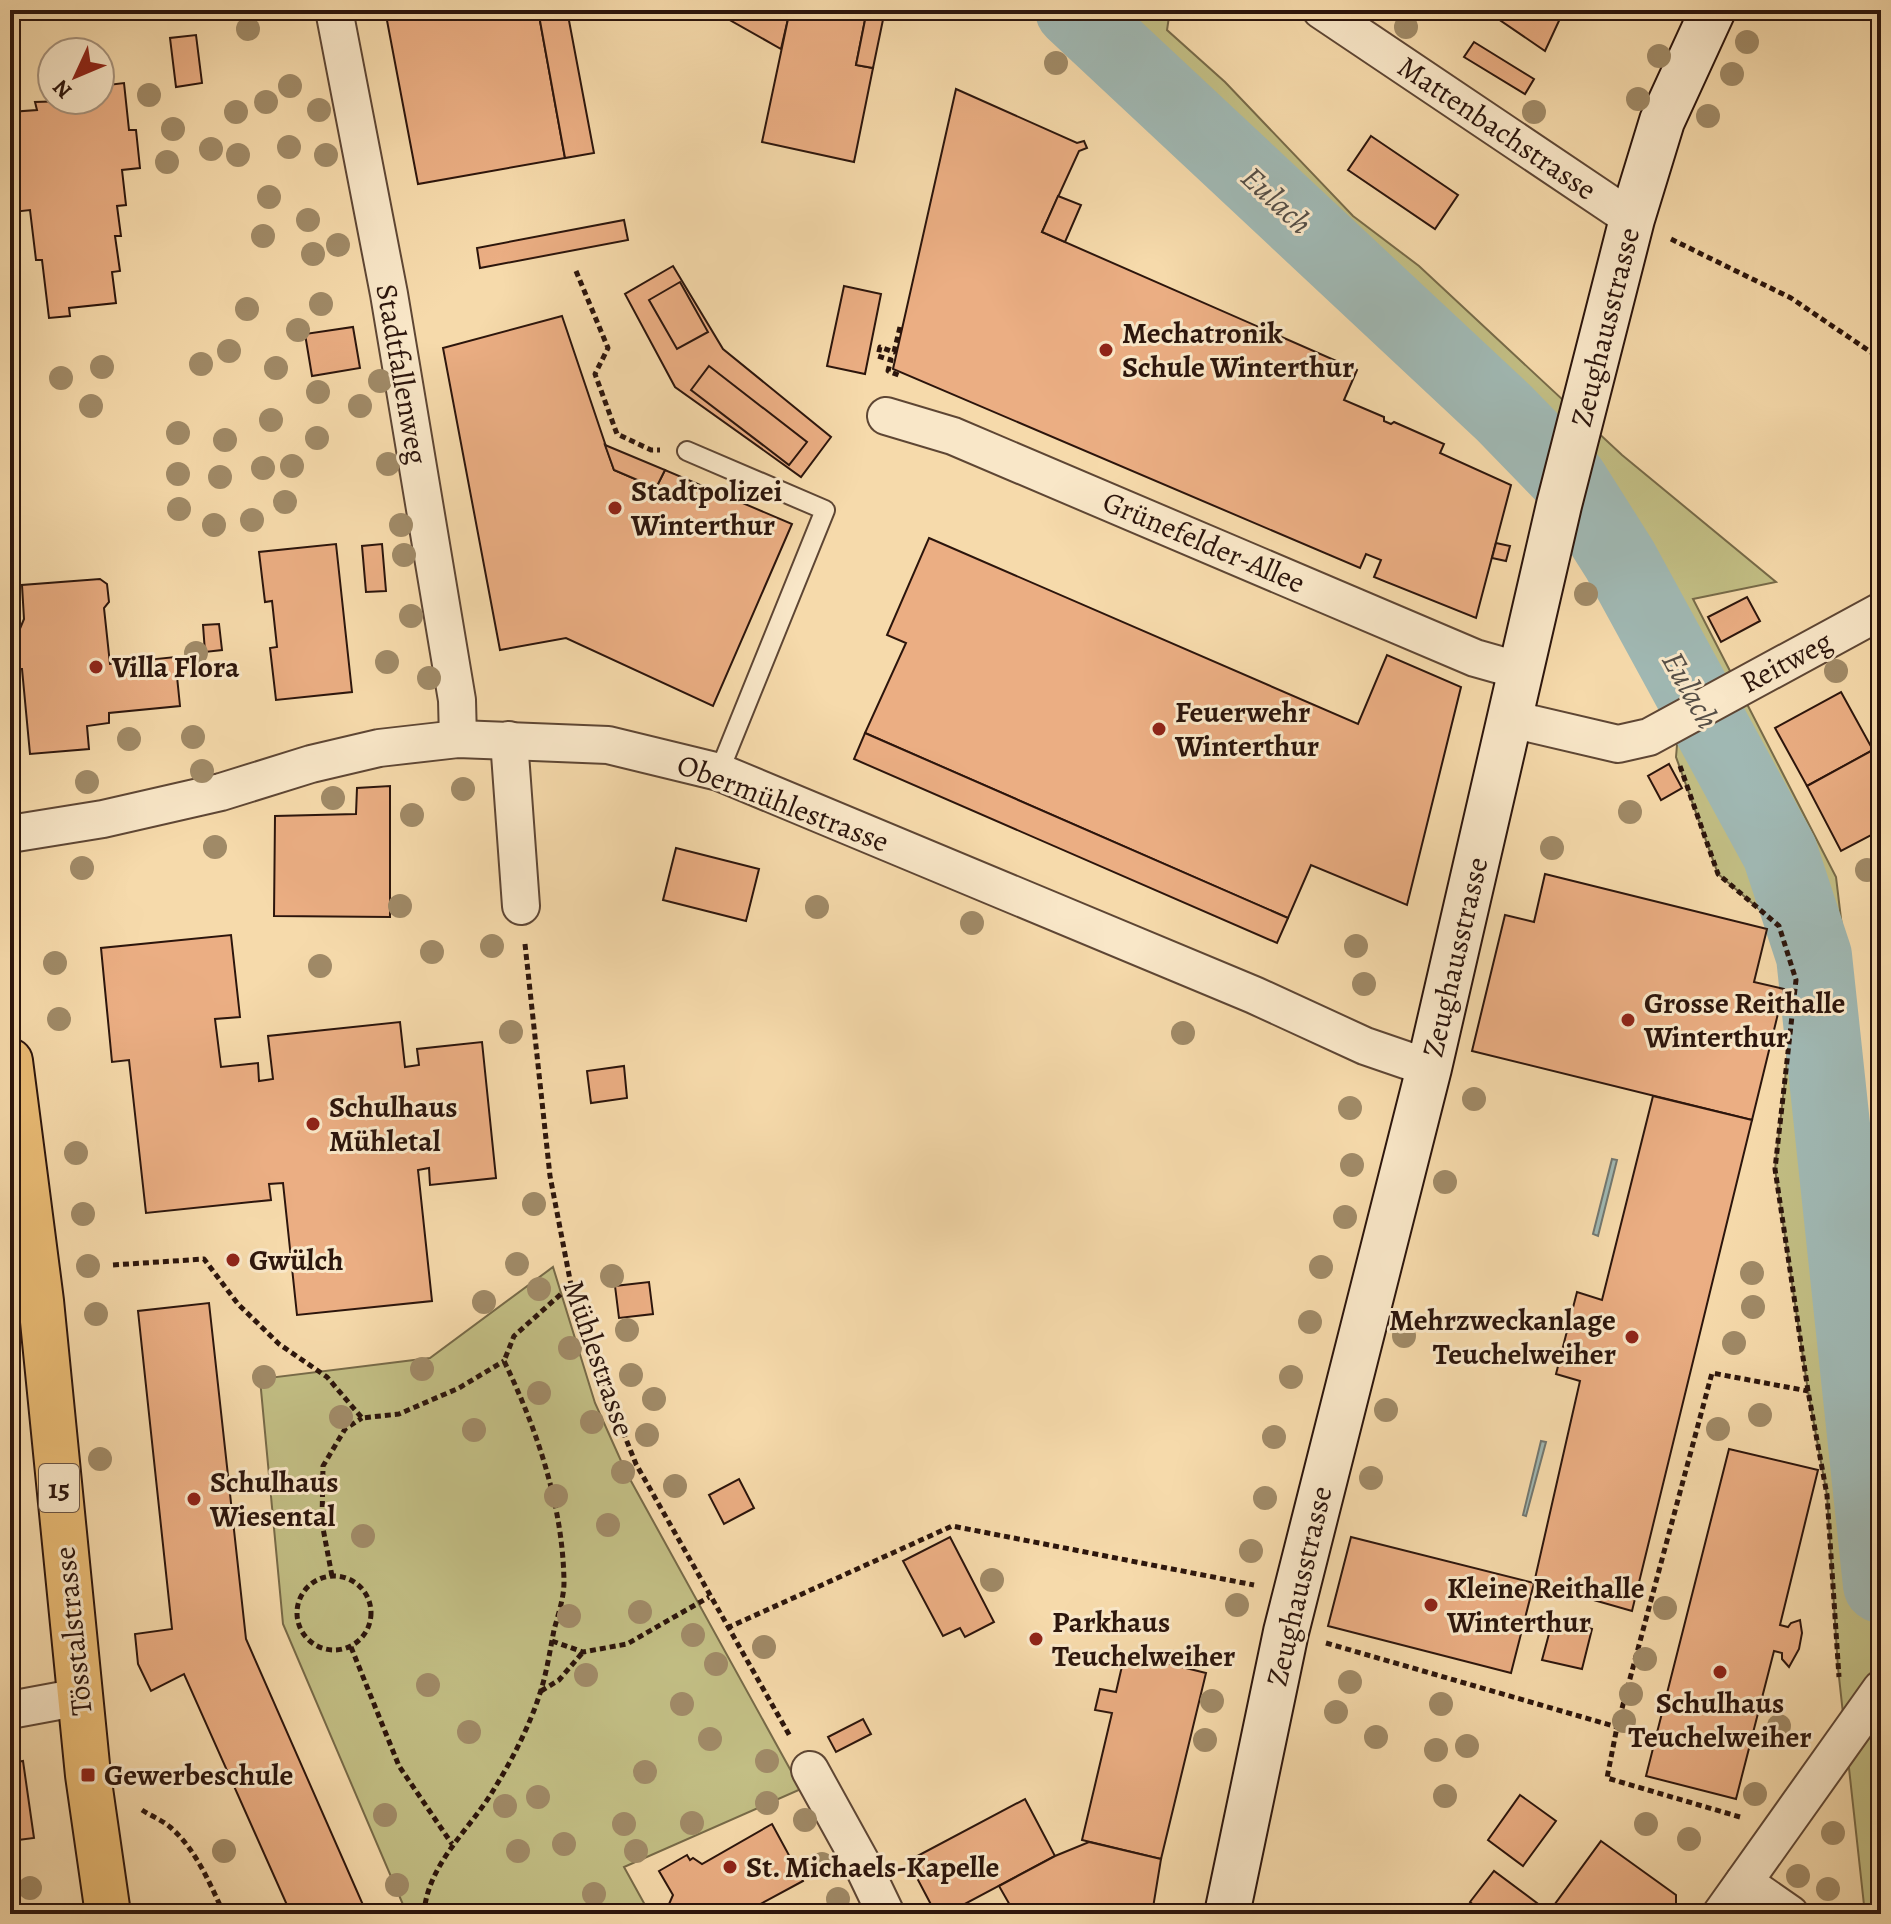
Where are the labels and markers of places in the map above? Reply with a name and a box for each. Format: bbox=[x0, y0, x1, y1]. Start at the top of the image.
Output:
place label: Mechatronik Schule Winterthur bbox=[1122, 313, 1354, 387]
marker: Mechatronik Schule Winterthur bbox=[1097, 341, 1115, 359]
place label: Stadtpolizei Winterthur bbox=[630, 471, 783, 545]
marker: Stadtpolizei Winterthur bbox=[606, 499, 624, 517]
place label: Villa Flora bbox=[111, 647, 240, 687]
marker: Villa Flora bbox=[87, 658, 105, 676]
place label: Feuerwehr Winterthur bbox=[1174, 692, 1319, 766]
marker: Feuerwehr Winterthur bbox=[1150, 720, 1168, 738]
place label: Grosse Reithalle Winterthur bbox=[1643, 983, 1845, 1057]
marker: Grosse Reithalle Winterthur bbox=[1619, 1011, 1637, 1029]
place label: Schulhaus Mühletal bbox=[329, 1087, 457, 1161]
marker: Schulhaus Mühletal bbox=[304, 1115, 322, 1133]
place label: Gwülch bbox=[249, 1240, 344, 1280]
marker: Gwülch bbox=[224, 1251, 242, 1269]
place label: Mehrzweckanlage Teuchelweiher bbox=[1389, 1300, 1616, 1374]
marker: Mehrzweckanlage Teuchelweiher bbox=[1623, 1328, 1641, 1346]
place label: Schulhaus Wiesental bbox=[209, 1462, 338, 1536]
marker: Schulhaus Wiesental bbox=[185, 1490, 203, 1508]
place label: Kleine Reithalle Winterthur bbox=[1446, 1568, 1645, 1642]
marker: Kleine Reithalle Winterthur bbox=[1422, 1596, 1440, 1614]
place label: Parkhaus Teuchelweiher bbox=[1052, 1602, 1235, 1676]
marker: Parkhaus Teuchelweiher bbox=[1027, 1630, 1045, 1648]
marker: Schulhaus Teuchelweiher bbox=[1711, 1663, 1729, 1681]
place label: Schulhaus Teuchelweiher bbox=[1628, 1683, 1812, 1757]
place label: Gewerbeschule bbox=[104, 1755, 293, 1795]
marker: Gewerbeschule bbox=[79, 1766, 97, 1784]
place label: St. Michaels-Kapelle bbox=[746, 1847, 999, 1887]
marker: St. Michaels-Kapelle bbox=[721, 1858, 739, 1876]

